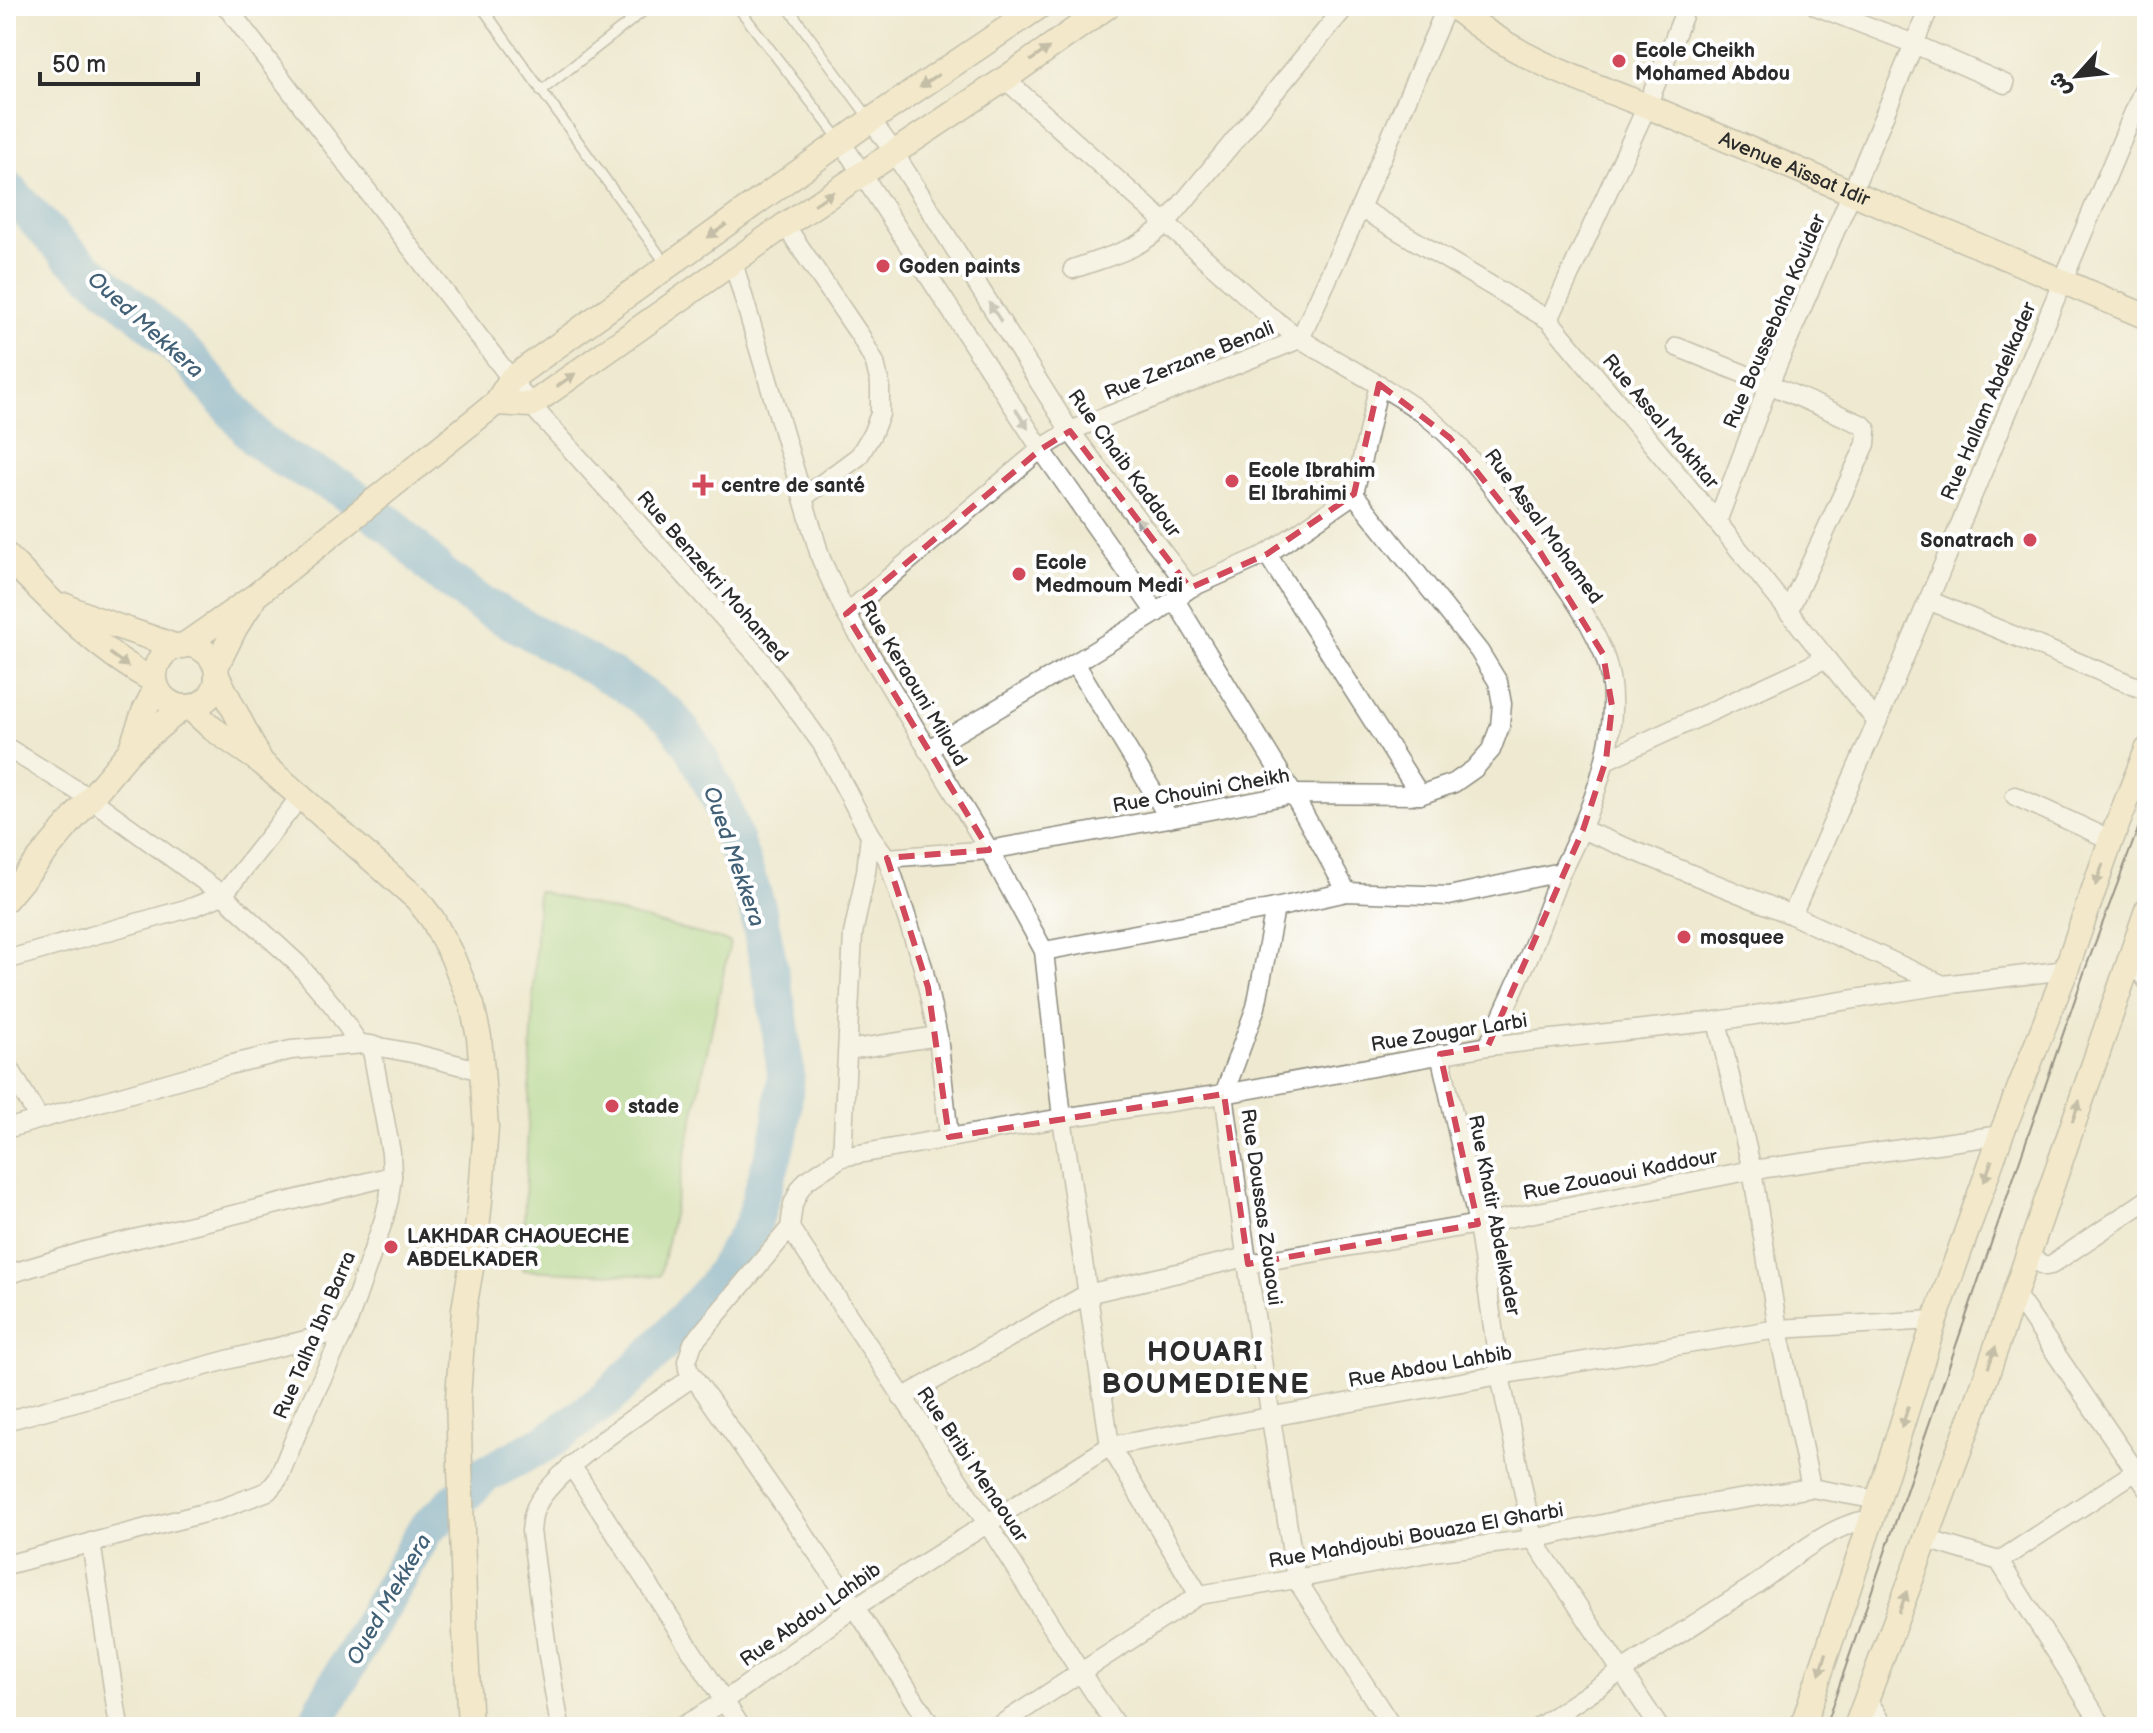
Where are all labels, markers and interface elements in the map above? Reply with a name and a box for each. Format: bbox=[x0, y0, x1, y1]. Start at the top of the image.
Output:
scale bar bbox=[40, 36, 198, 86]
north arrow bbox=[2037, 36, 2117, 116]
place label: Ecole Cheikh Mohamed Abdou bbox=[1635, 39, 1790, 86]
one-way arrow bbox=[1030, 47, 1051, 62]
text: 50 m bbox=[52, 50, 106, 79]
marker: Ecole Cheikh Mohamed Abdou bbox=[1610, 52, 1628, 70]
text: ش bbox=[2043, 67, 2078, 101]
one-way arrow bbox=[919, 73, 940, 88]
street label: Avenue Aïssat Idir bbox=[1715, 127, 1874, 212]
one-way arrow bbox=[814, 191, 835, 206]
street label: Rue Boussebaha Kouider bbox=[1719, 210, 1831, 432]
one-way arrow bbox=[707, 223, 728, 239]
place label: Goden paints bbox=[899, 255, 1021, 279]
marker: Goden paints bbox=[874, 257, 892, 275]
water label: Oued Mekkera bbox=[81, 266, 209, 384]
street label: Rue Hallam Abdelkader bbox=[1936, 298, 2042, 504]
one-way arrow bbox=[989, 301, 1003, 323]
street label: Rue Zerzane Benali bbox=[1101, 316, 1278, 406]
street label: Rue Assal Mokhtar bbox=[1597, 349, 1724, 495]
one-way arrow bbox=[555, 372, 577, 388]
street label: Rue Chaib Kaddour bbox=[1062, 385, 1186, 543]
one-way arrow bbox=[1015, 408, 1029, 430]
street label: Rue Assal Mohamed bbox=[1479, 444, 1608, 609]
place label: Ecole Ibrahim El Ibrahimi bbox=[1248, 459, 1375, 506]
marker: Ecole Ibrahim El Ibrahimi bbox=[1223, 472, 1241, 490]
marker: centre de santé bbox=[692, 474, 714, 496]
place label: centre de santé bbox=[721, 474, 865, 498]
street label: Rue Benzekri Mohamed bbox=[631, 486, 793, 667]
one-way arrow bbox=[1135, 516, 1151, 536]
place label: Sonatrach bbox=[1920, 529, 2014, 553]
marker: Sonatrach bbox=[2021, 531, 2039, 549]
place label: Ecole Medmoum Medi bbox=[1035, 551, 1183, 598]
marker: Ecole Medmoum Medi bbox=[1010, 565, 1028, 583]
street label: Rue Keraouni Miloud bbox=[854, 596, 972, 771]
one-way arrow bbox=[109, 652, 130, 667]
street label: Rue Chouini Cheikh bbox=[1111, 764, 1291, 818]
water label: Oued Mekkera bbox=[697, 783, 770, 930]
one-way arrow bbox=[2092, 863, 2105, 887]
place label: mosquee bbox=[1700, 926, 1784, 950]
marker: mosquee bbox=[1675, 928, 1693, 946]
street label: Rue Zougar Larbi bbox=[1369, 1009, 1529, 1057]
place label: stade bbox=[628, 1095, 679, 1119]
marker: stade bbox=[603, 1097, 621, 1115]
one-way arrow bbox=[2071, 1099, 2083, 1123]
street label: Rue Doussas Zouaoui bbox=[1235, 1107, 1287, 1307]
street label: Rue Khatir Abdelkader bbox=[1463, 1113, 1525, 1318]
street label: Rue Zouaoui Kaddour bbox=[1521, 1144, 1720, 1206]
one-way arrow bbox=[1982, 1159, 1994, 1183]
place label: LAKHDAR CHAOUECHE ABDELKADER bbox=[406, 1225, 629, 1272]
marker: LAKHDAR CHAOUECHE ABDELKADER bbox=[382, 1238, 400, 1256]
street label: Rue Talha Ibn Barra bbox=[269, 1248, 361, 1423]
district label: HOUARI BOUMEDIENE bbox=[1102, 1336, 1310, 1401]
street label: Rue Abdou Lahbib bbox=[1346, 1341, 1514, 1393]
one-way arrow bbox=[1986, 1345, 1999, 1369]
street label: Rue Bribi Menaouar bbox=[911, 1382, 1033, 1547]
one-way arrow bbox=[1898, 1405, 1910, 1429]
street label: Rue Mahdjoubi Bouaza El Gharbi bbox=[1267, 1498, 1566, 1574]
water label: Oued Mekkera bbox=[341, 1529, 438, 1670]
street label: Rue Abdou Lahbib bbox=[736, 1557, 885, 1672]
one-way arrow bbox=[1897, 1589, 1910, 1613]
one-way arrow bbox=[1816, 1652, 1829, 1676]

